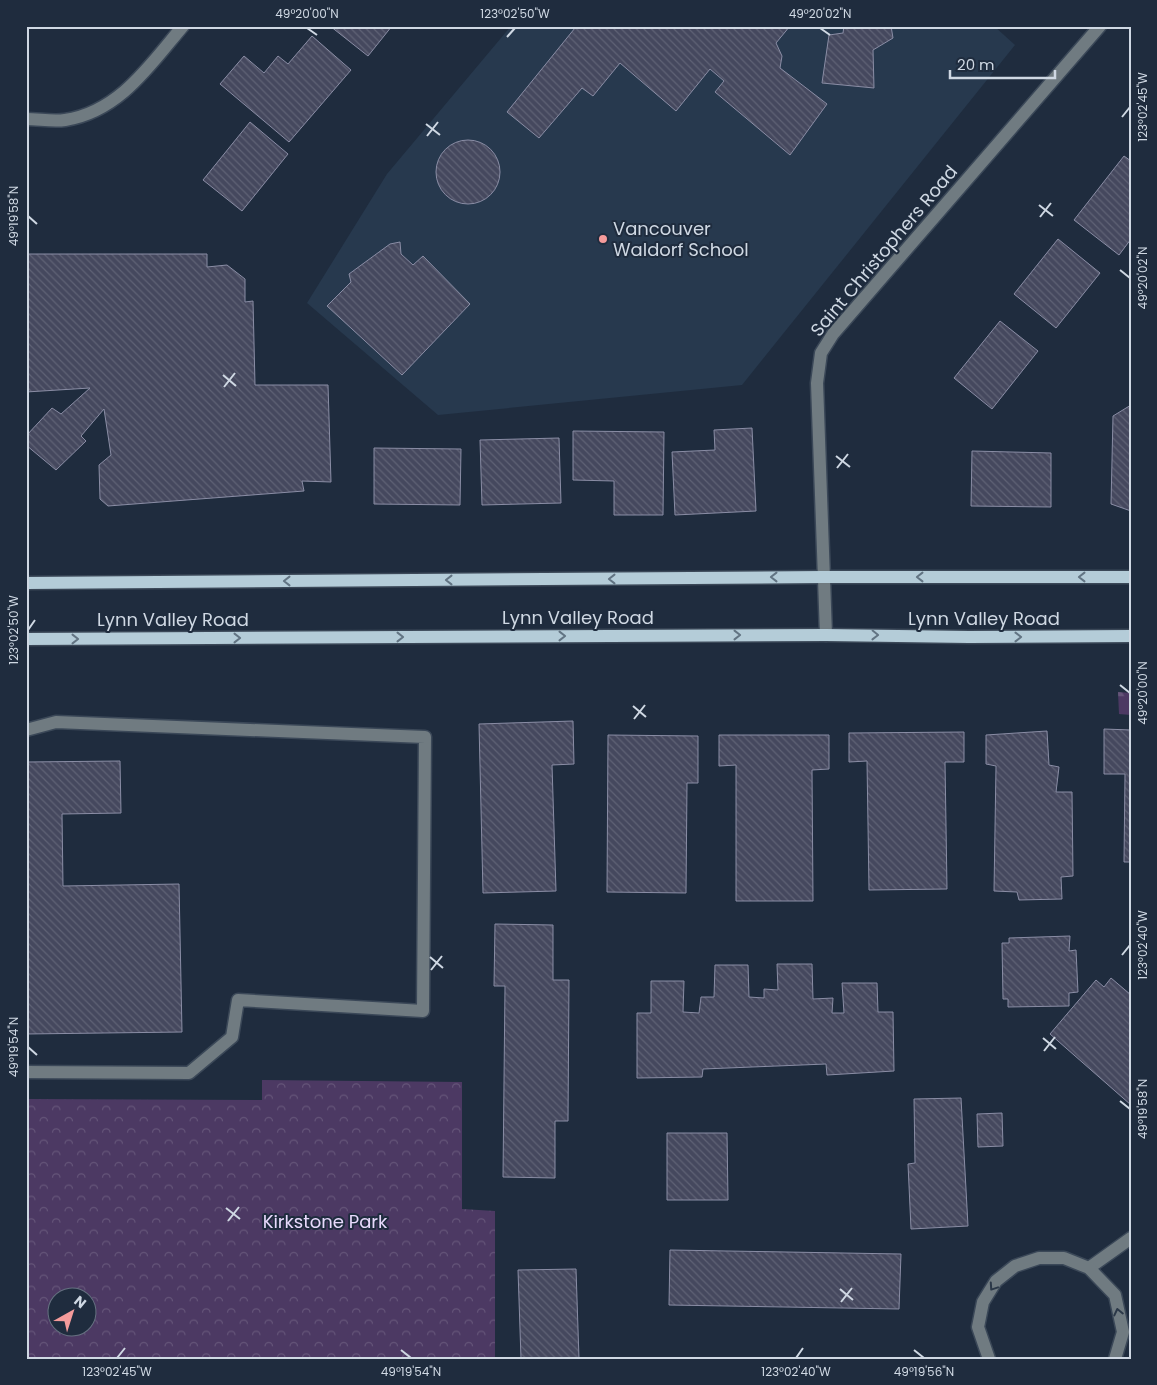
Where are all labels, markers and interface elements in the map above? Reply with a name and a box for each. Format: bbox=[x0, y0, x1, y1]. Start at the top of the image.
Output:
text: 49°20'00"N bbox=[275, 5, 339, 22]
text: 123°02'50"W bbox=[480, 5, 550, 22]
text: 49°20'02"N bbox=[789, 5, 851, 22]
scale bar bbox=[950, 48, 1054, 80]
text: 20 m bbox=[957, 54, 995, 75]
text: 123°02'45"W bbox=[1134, 72, 1151, 142]
street label: Saint Christophers Road bbox=[804, 160, 963, 342]
text: 49°19'58"N bbox=[5, 186, 22, 246]
place label: Vancouver Waldorf School bbox=[613, 216, 749, 262]
marker: Vancouver Waldorf School bbox=[597, 233, 609, 245]
text: 49°20'02"N bbox=[1134, 247, 1151, 309]
one-way arrow bbox=[770, 572, 778, 583]
one-way arrow bbox=[915, 572, 923, 582]
one-way arrow bbox=[1078, 572, 1086, 582]
one-way arrow bbox=[608, 574, 616, 584]
one-way arrow bbox=[445, 575, 453, 585]
one-way arrow bbox=[283, 576, 290, 586]
text: 123°02'50"W bbox=[5, 595, 22, 665]
street label: Lynn Valley Road bbox=[502, 605, 654, 630]
street label: Lynn Valley Road bbox=[908, 606, 1060, 631]
street label: Lynn Valley Road bbox=[97, 607, 249, 632]
one-way arrow bbox=[734, 630, 741, 640]
one-way arrow bbox=[871, 630, 879, 641]
one-way arrow bbox=[559, 631, 567, 641]
one-way arrow bbox=[396, 632, 404, 642]
one-way arrow bbox=[1014, 632, 1022, 642]
one-way arrow bbox=[71, 633, 79, 644]
one-way arrow bbox=[234, 633, 242, 643]
text: 49°20'00"N bbox=[1134, 661, 1151, 725]
text: 123°02'40"W bbox=[1134, 910, 1151, 980]
text: 49°19'54"N bbox=[5, 1017, 22, 1077]
text: 49°19'58"N bbox=[1134, 1079, 1151, 1139]
park label: Kirkstone Park bbox=[263, 1209, 388, 1234]
one-way arrow bbox=[990, 1281, 999, 1291]
north arrow bbox=[48, 1288, 98, 1338]
text: N bbox=[70, 1291, 91, 1313]
one-way arrow bbox=[1113, 1307, 1124, 1316]
text: 123°02'45"W bbox=[82, 1363, 152, 1380]
text: 49°19'54"N bbox=[381, 1363, 441, 1380]
text: 123°02'40"W bbox=[761, 1363, 831, 1380]
text: 49°19'56"N bbox=[894, 1363, 954, 1380]

